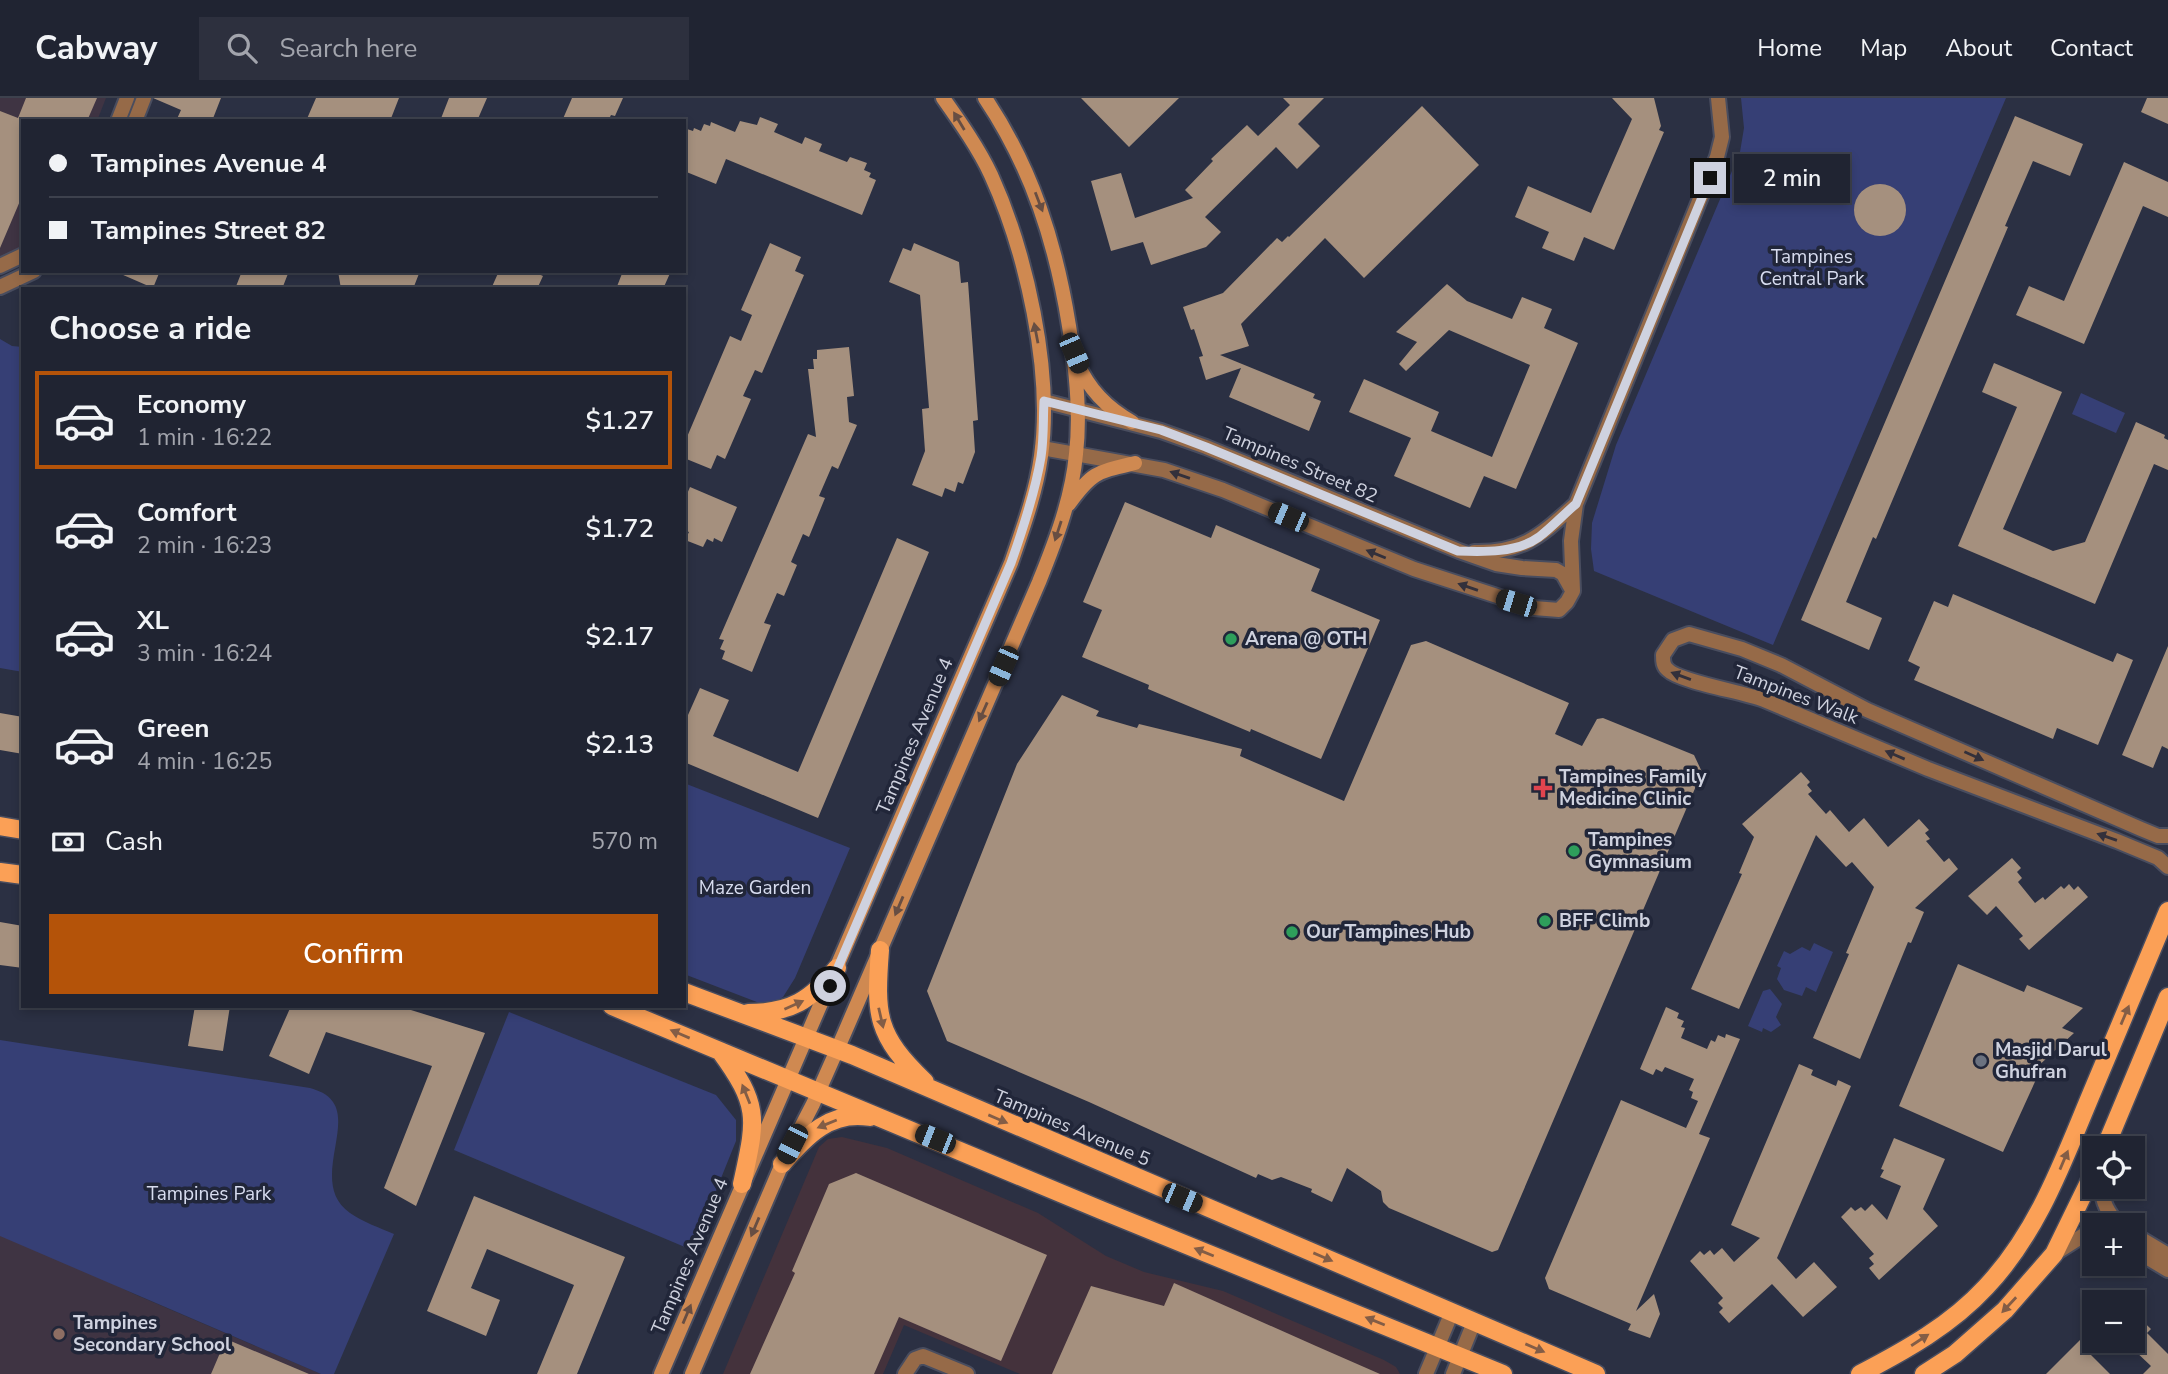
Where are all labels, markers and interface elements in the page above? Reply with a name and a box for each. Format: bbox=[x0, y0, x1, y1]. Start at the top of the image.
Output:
search box bbox=[199, 17, 689, 80]
text: Cabway bbox=[35, 26, 157, 71]
icon: search bbox=[223, 29, 261, 67]
text: Search here bbox=[279, 31, 417, 66]
text: Home bbox=[1757, 32, 1822, 64]
text: Map bbox=[1860, 32, 1907, 64]
text: About bbox=[1945, 32, 2012, 64]
text: Contact bbox=[2050, 32, 2133, 64]
one-way arrow bbox=[953, 112, 965, 131]
text: Tampines Avenue 4 bbox=[91, 146, 327, 181]
callout: 2 min bbox=[1734, 154, 1850, 202]
route end bbox=[1694, 162, 1726, 194]
text: 2 min bbox=[1763, 163, 1821, 194]
one-way arrow bbox=[1033, 192, 1044, 213]
text: Tampines Street 82 bbox=[91, 213, 326, 248]
park label: Tampines Central Park bbox=[1760, 244, 1865, 292]
text: Choose a ride bbox=[49, 307, 251, 350]
one-way arrow bbox=[1030, 322, 1041, 344]
car bbox=[1057, 330, 1092, 376]
text: Economy bbox=[137, 387, 246, 422]
icon: car bbox=[53, 389, 116, 452]
text: $1.27 bbox=[585, 403, 654, 438]
street label: Tampines Street 82 bbox=[1218, 421, 1382, 509]
text: 1 min · 16:22 bbox=[137, 422, 272, 453]
one-way arrow bbox=[1169, 469, 1190, 480]
text: Comfort bbox=[137, 495, 237, 530]
icon: car bbox=[53, 497, 116, 560]
car bbox=[1265, 499, 1312, 535]
text: $1.72 bbox=[585, 511, 654, 546]
one-way arrow bbox=[1052, 521, 1063, 542]
text: 2 min · 16:23 bbox=[137, 530, 272, 561]
one-way arrow bbox=[1366, 548, 1387, 559]
one-way arrow bbox=[1458, 581, 1479, 592]
car bbox=[1493, 587, 1540, 619]
text: XL bbox=[137, 603, 169, 638]
icon: car bbox=[53, 605, 116, 668]
text: $2.17 bbox=[585, 619, 654, 654]
place label: Arena @ OTH bbox=[1245, 626, 1367, 652]
marker: Arena @ OTH bbox=[1223, 631, 1239, 647]
text: 3 min · 16:24 bbox=[137, 638, 272, 669]
car bbox=[985, 643, 1022, 689]
street label: Tampines Avenue 4 bbox=[870, 654, 960, 818]
street label: Tampines Walk bbox=[1730, 659, 1863, 731]
one-way arrow bbox=[1670, 670, 1691, 681]
one-way arrow bbox=[977, 701, 988, 722]
text: Green bbox=[137, 711, 210, 746]
icon: car bbox=[53, 713, 116, 776]
text: $2.13 bbox=[585, 727, 654, 762]
text: 4 min · 16:25 bbox=[137, 746, 272, 777]
one-way arrow bbox=[1884, 749, 1905, 760]
one-way arrow bbox=[1964, 751, 1985, 762]
place label: Tampines Family Medicine Clinic bbox=[1559, 764, 1707, 812]
marker: Tampines Family Medicine Clinic bbox=[1533, 778, 1553, 798]
icon: cash bbox=[49, 823, 87, 861]
text: Cash bbox=[105, 824, 163, 859]
text: 570 m bbox=[591, 826, 658, 857]
place label: Tampines Gymnasium bbox=[1588, 827, 1692, 875]
one-way arrow bbox=[2097, 831, 2118, 842]
marker: Tampines Gymnasium bbox=[1566, 843, 1582, 859]
park label: Maze Garden bbox=[699, 875, 811, 901]
one-way arrow bbox=[893, 895, 904, 916]
place label: BFF Climb bbox=[1559, 908, 1650, 934]
marker: BFF Climb bbox=[1537, 913, 1553, 929]
button: Confirm bbox=[49, 914, 658, 994]
place label: Our Tampines Hub bbox=[1306, 919, 1471, 945]
marker: Our Tampines Hub bbox=[1284, 924, 1300, 940]
route start bbox=[814, 970, 846, 1002]
one-way arrow bbox=[784, 999, 804, 1011]
one-way arrow bbox=[2119, 1004, 2130, 1025]
one-way arrow bbox=[876, 1007, 887, 1029]
one-way arrow bbox=[670, 1028, 691, 1039]
place label: Masjid Darul Ghufran bbox=[1995, 1037, 2107, 1085]
marker: Masjid Darul Ghufran bbox=[1973, 1053, 1989, 1069]
one-way arrow bbox=[741, 1083, 752, 1104]
street label: Tampines Avenue 5 bbox=[990, 1083, 1154, 1173]
one-way arrow bbox=[988, 1113, 1008, 1125]
one-way arrow bbox=[817, 1119, 838, 1130]
car bbox=[774, 1121, 811, 1167]
car bbox=[912, 1121, 959, 1157]
map controls bbox=[2082, 1136, 2145, 1353]
button: locate bbox=[2082, 1136, 2145, 1199]
one-way arrow bbox=[2059, 1149, 2070, 1170]
street label: Tampines Avenue 4 bbox=[645, 1174, 735, 1338]
car bbox=[1159, 1180, 1206, 1216]
park label: Tampines Park bbox=[147, 1181, 272, 1207]
button: + bbox=[2082, 1213, 2145, 1276]
one-way arrow bbox=[749, 1217, 761, 1237]
one-way arrow bbox=[1194, 1246, 1215, 1257]
one-way arrow bbox=[1313, 1251, 1333, 1263]
button: − bbox=[2082, 1290, 2145, 1353]
one-way arrow bbox=[2002, 1296, 2018, 1313]
one-way arrow bbox=[681, 1304, 693, 1324]
place label: Tampines Secondary School bbox=[73, 1310, 231, 1358]
one-way arrow bbox=[1364, 1316, 1385, 1327]
marker: Tampines Secondary School bbox=[51, 1326, 67, 1342]
one-way arrow bbox=[1910, 1334, 1930, 1347]
one-way arrow bbox=[1525, 1342, 1545, 1354]

